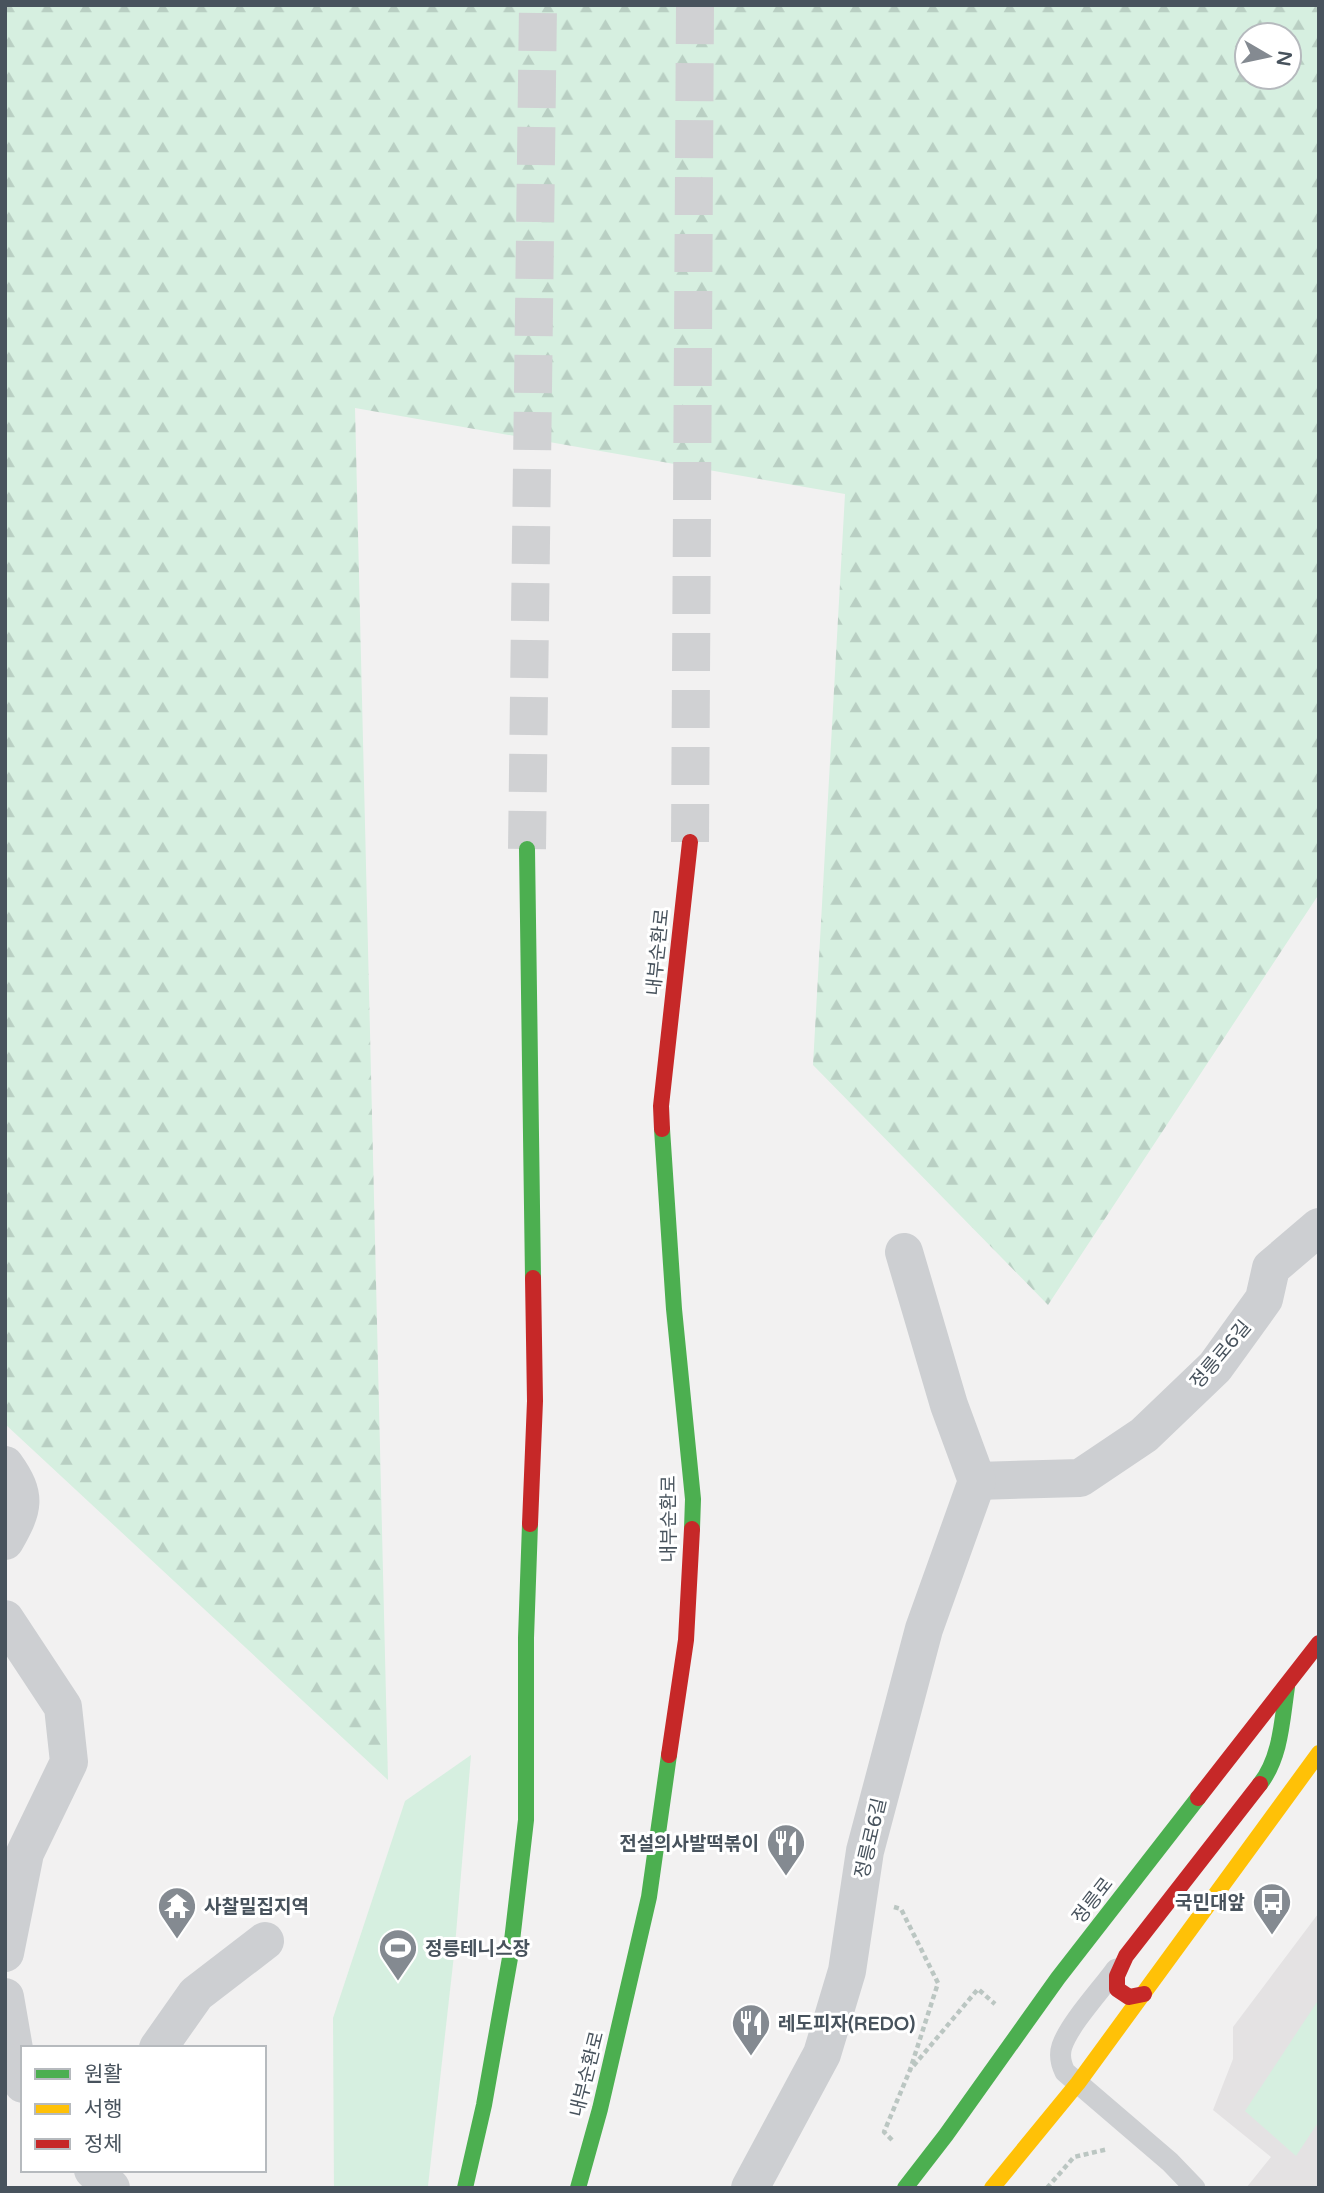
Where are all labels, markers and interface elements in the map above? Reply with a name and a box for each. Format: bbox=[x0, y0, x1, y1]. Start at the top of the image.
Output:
north arrow bbox=[1233, 21, 1303, 91]
text: N bbox=[1272, 49, 1296, 68]
street label: 내부순환로 bbox=[642, 907, 674, 997]
street label: 정릉로6길 bbox=[1186, 1316, 1256, 1393]
street label: 내부순환로 bbox=[658, 1475, 680, 1563]
street label: 정릉로6길 bbox=[851, 1796, 891, 1881]
restaurant icon: 전설의사발떡볶이 bbox=[765, 1822, 807, 1877]
place label: 전설의사발떡볶이 bbox=[619, 1833, 759, 1855]
street label: 정릉로 bbox=[1068, 1873, 1118, 1928]
bus stop icon: 국민대앞 bbox=[1251, 1881, 1293, 1936]
temple icon: 사찰밀집지역 bbox=[156, 1885, 198, 1940]
place label: 국민대앞 bbox=[1175, 1892, 1245, 1914]
place label: 사찰밀집지역 bbox=[204, 1896, 309, 1918]
sports icon: 정릉테니스장 bbox=[377, 1927, 419, 1982]
place label: 정릉테니스장 bbox=[425, 1938, 530, 1960]
restaurant icon: 레도피자(REDO) bbox=[730, 2002, 772, 2057]
place label: 레도피자(REDO) bbox=[778, 2013, 915, 2035]
street label: 내부순환로 bbox=[566, 2029, 608, 2119]
legend bbox=[21, 2046, 266, 2172]
text: 원활 bbox=[84, 2062, 123, 2087]
text: 서행 bbox=[84, 2097, 123, 2122]
text: 정체 bbox=[84, 2132, 123, 2157]

